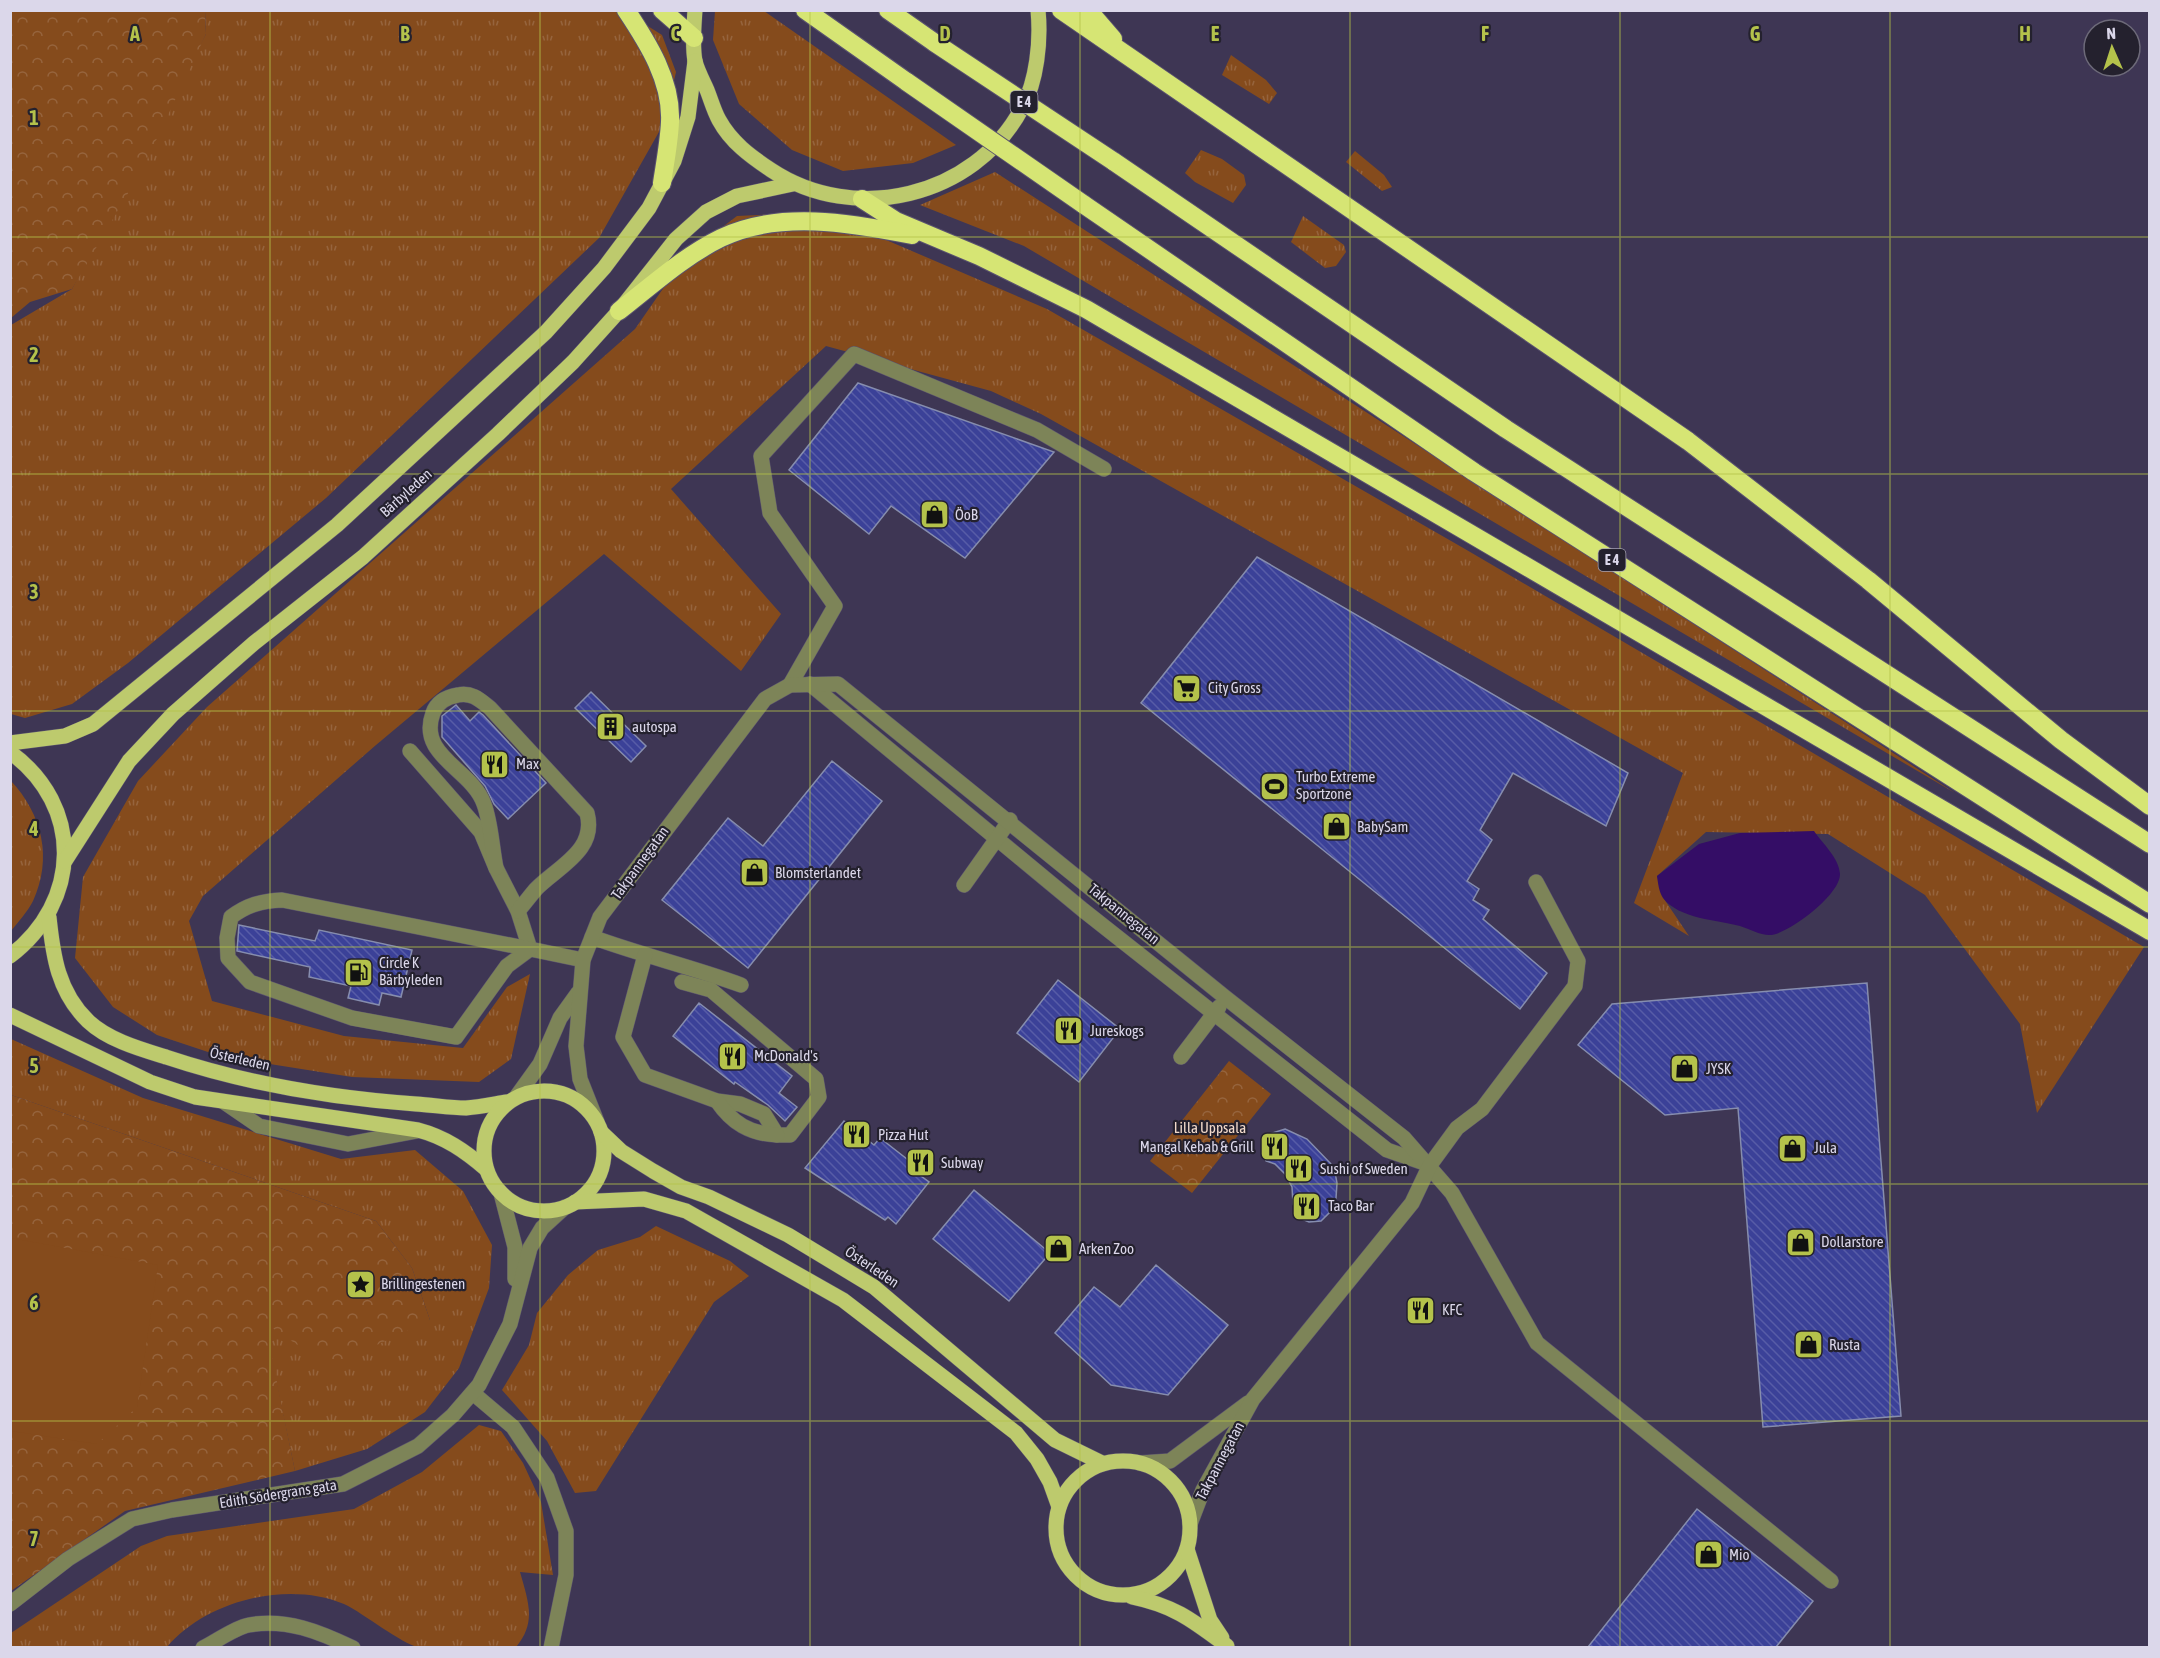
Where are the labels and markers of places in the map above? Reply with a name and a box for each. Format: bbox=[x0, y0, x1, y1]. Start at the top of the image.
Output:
shop icon: ÖoB bbox=[918, 499, 950, 531]
place label: ÖoB bbox=[955, 506, 978, 523]
supermarket icon: City Gross bbox=[1171, 672, 1203, 704]
place label: City Gross bbox=[1208, 679, 1261, 696]
building icon: autospa bbox=[595, 711, 627, 743]
place label: autospa bbox=[632, 718, 677, 735]
restaurant icon: Max bbox=[479, 748, 511, 780]
place label: Max bbox=[516, 755, 539, 772]
place label: Turbo Extreme Sportzone bbox=[1296, 768, 1376, 802]
sports icon: Turbo Extreme Sportzone bbox=[1259, 770, 1291, 802]
shop icon: BabySam bbox=[1320, 811, 1352, 843]
place label: BabySam bbox=[1357, 818, 1408, 835]
shop icon: Blomsterlandet bbox=[738, 857, 770, 889]
place label: Blomsterlandet bbox=[775, 864, 861, 881]
place label: Circle K Bärbyleden bbox=[379, 954, 442, 988]
fuel station icon: Circle K Bärbyleden bbox=[342, 956, 374, 988]
restaurant icon: Jureskogs bbox=[1053, 1015, 1085, 1047]
place label: Jureskogs bbox=[1090, 1022, 1144, 1039]
restaurant icon: McDonald's bbox=[717, 1040, 749, 1072]
place label: McDonald's bbox=[754, 1047, 818, 1064]
shop icon: JYSK bbox=[1669, 1053, 1701, 1085]
place label: JYSK bbox=[1706, 1060, 1732, 1077]
restaurant icon: Pizza Hut bbox=[841, 1119, 873, 1151]
place label: Pizza Hut bbox=[878, 1126, 929, 1143]
restaurant icon: Mangal Kebab & Grill bbox=[1259, 1131, 1291, 1163]
shop icon: Jula bbox=[1777, 1132, 1809, 1164]
place label: Mangal Kebab & Grill bbox=[1140, 1138, 1254, 1155]
place label: Jula bbox=[1814, 1139, 1837, 1156]
restaurant icon: Subway bbox=[904, 1147, 936, 1179]
restaurant icon: Sushi of Sweden bbox=[1283, 1153, 1315, 1185]
place label: Subway bbox=[941, 1154, 983, 1171]
place label: Sushi of Sweden bbox=[1320, 1160, 1408, 1177]
restaurant icon: Taco Bar bbox=[1291, 1190, 1323, 1222]
place label: Taco Bar bbox=[1328, 1197, 1374, 1214]
shop icon: Dollarstore bbox=[1784, 1226, 1816, 1258]
shop icon: Arken Zoo bbox=[1042, 1233, 1074, 1265]
place label: Dollarstore bbox=[1821, 1233, 1884, 1250]
place label: Arken Zoo bbox=[1079, 1240, 1134, 1257]
place icon: Brillingestenen bbox=[344, 1268, 376, 1300]
place label: Brillingestenen bbox=[381, 1275, 465, 1292]
restaurant icon: KFC bbox=[1405, 1294, 1437, 1326]
place label: KFC bbox=[1442, 1301, 1462, 1318]
shop icon: Rusta bbox=[1792, 1329, 1824, 1361]
place label: Rusta bbox=[1829, 1336, 1860, 1353]
shop icon: Mio bbox=[1692, 1539, 1724, 1571]
place label: Mio bbox=[1729, 1546, 1750, 1563]

